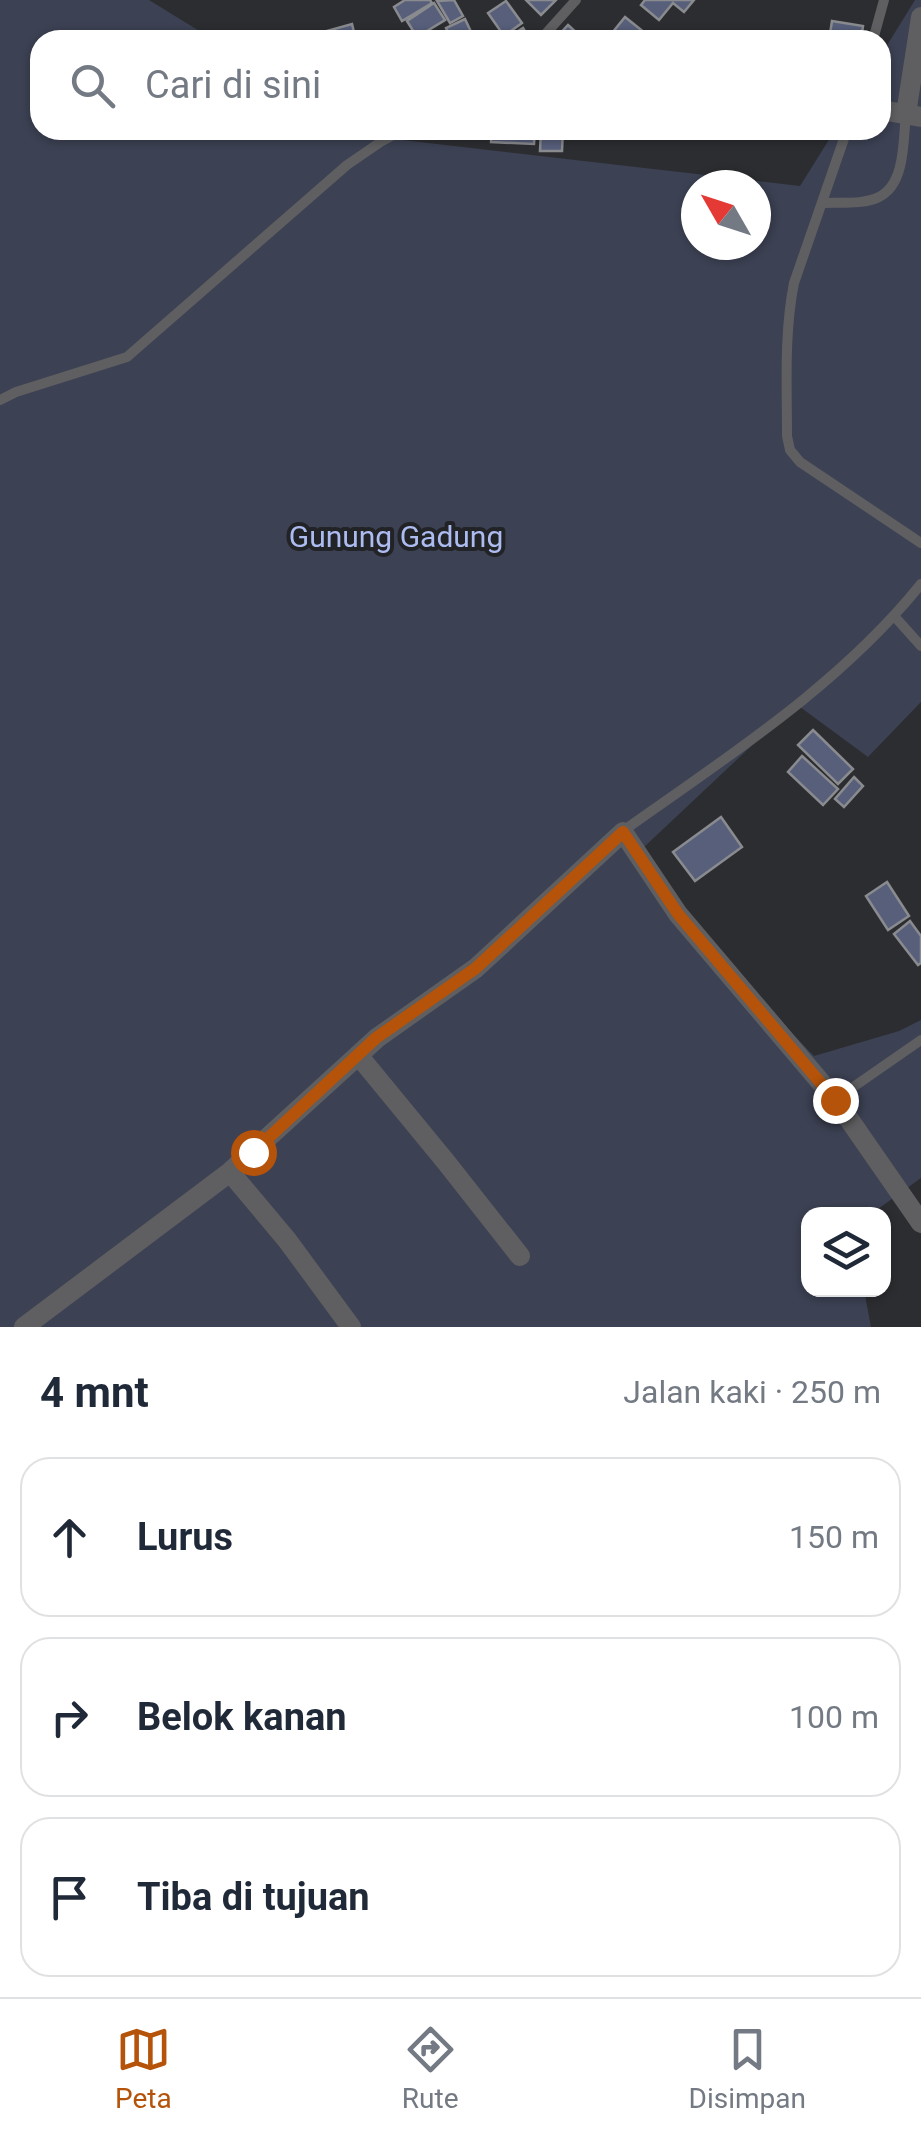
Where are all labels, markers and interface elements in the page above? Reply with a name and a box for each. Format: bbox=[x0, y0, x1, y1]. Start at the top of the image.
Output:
search box bbox=[30, 30, 891, 140]
icon: search bbox=[65, 58, 120, 113]
text: Cari di sini bbox=[145, 63, 321, 107]
north arrow bbox=[681, 170, 771, 260]
park label: Gunung Gadung bbox=[289, 519, 503, 554]
route end bbox=[813, 1078, 859, 1124]
route start bbox=[231, 1130, 277, 1176]
map controls bbox=[801, 1207, 891, 1297]
button: layers bbox=[801, 1207, 891, 1297]
text: 4 mnt bbox=[40, 1368, 149, 1417]
text: Jalan kaki · 250 m bbox=[623, 1373, 881, 1411]
icon: ahead bbox=[42, 1510, 97, 1565]
text: Lurus bbox=[137, 1515, 233, 1559]
text: 150 m bbox=[789, 1518, 879, 1556]
icon: right bbox=[42, 1690, 97, 1745]
text: Belok kanan bbox=[137, 1695, 347, 1739]
text: 100 m bbox=[789, 1698, 879, 1736]
icon: arrive bbox=[42, 1870, 97, 1925]
text: Tiba di tujuan bbox=[137, 1875, 370, 1919]
tab: Peta bbox=[115, 2022, 172, 2115]
tab: Rute bbox=[402, 2022, 459, 2115]
tab: Disimpan bbox=[689, 2022, 806, 2115]

